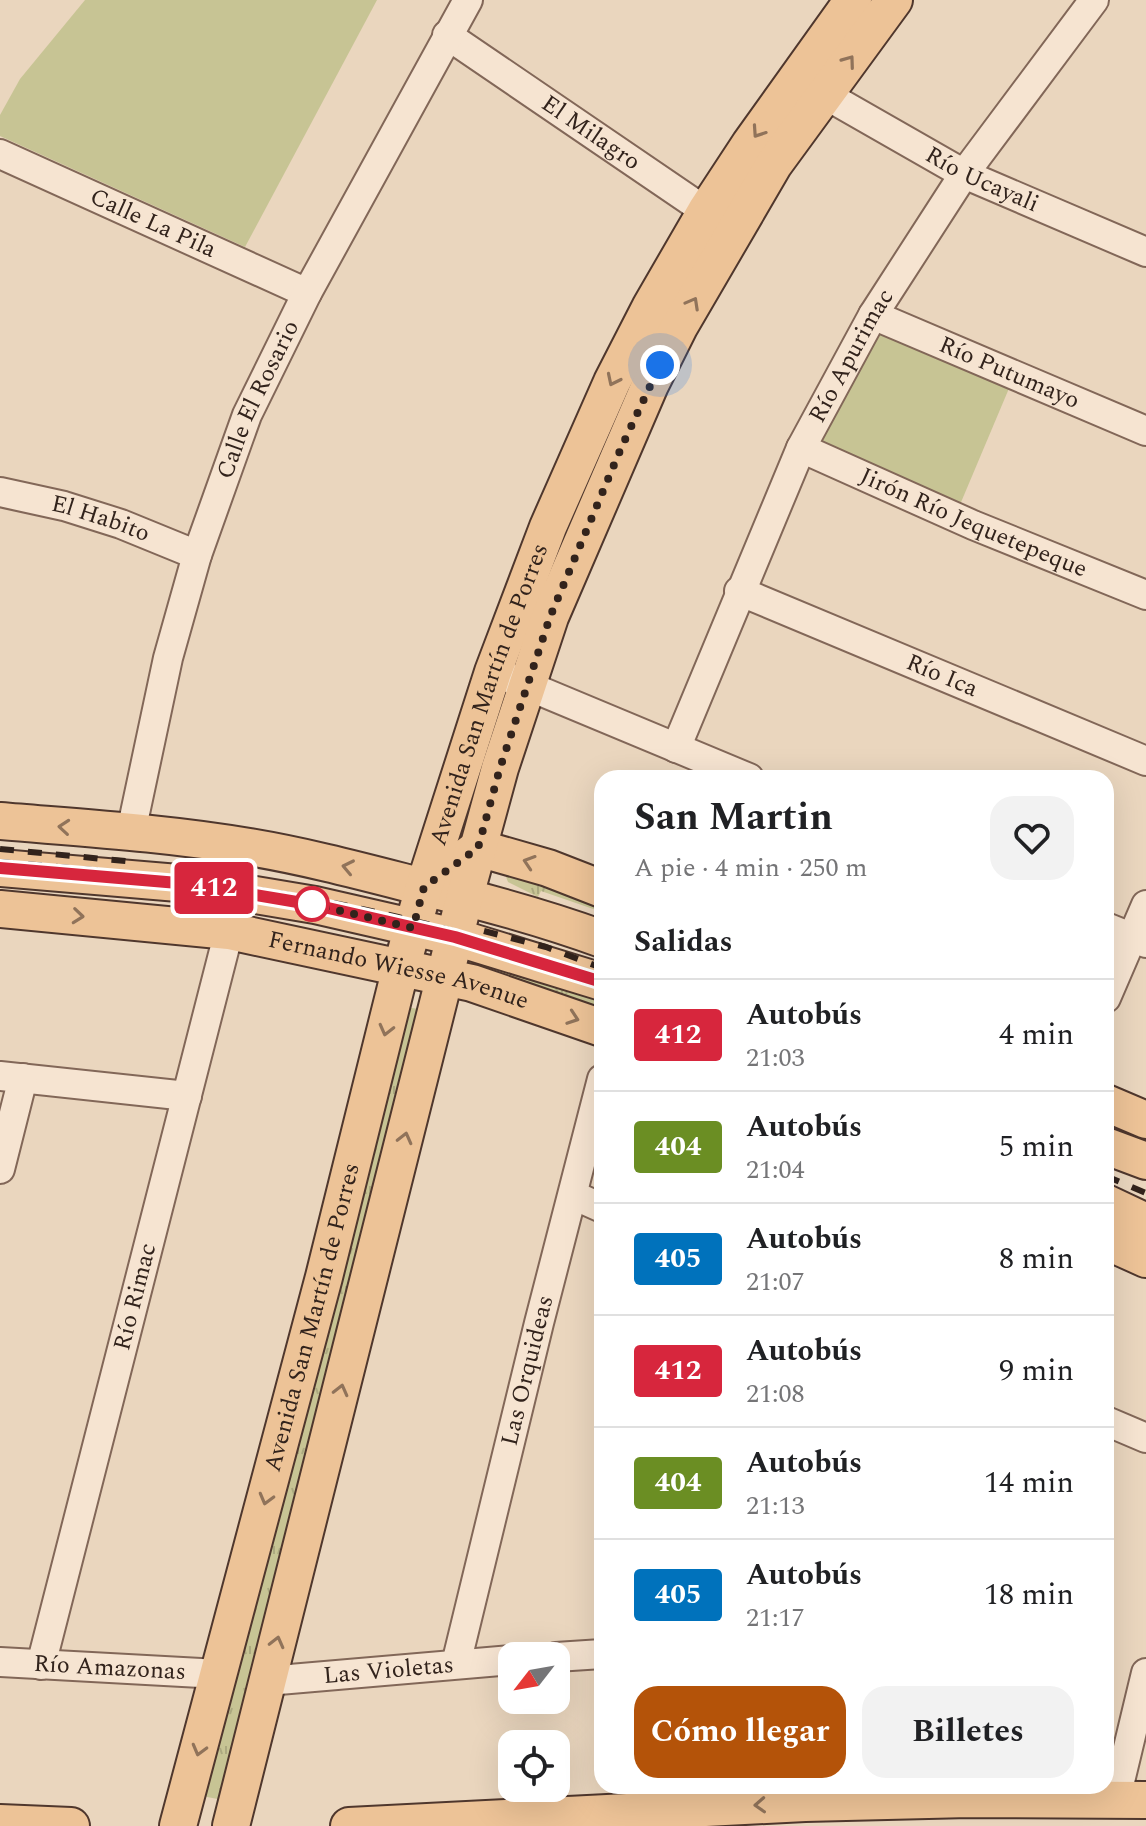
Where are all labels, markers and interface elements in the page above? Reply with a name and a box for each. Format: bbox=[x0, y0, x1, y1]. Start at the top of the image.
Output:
one-way arrow bbox=[839, 55, 853, 69]
street label: El Milagro bbox=[534, 86, 648, 180]
one-way arrow bbox=[753, 123, 768, 137]
street label: Río Ucayali bbox=[918, 137, 1044, 222]
street label: Calle La Pila bbox=[84, 179, 222, 268]
street label: Río Apurimac bbox=[800, 282, 903, 429]
one-way arrow bbox=[683, 297, 699, 311]
street label: Calle El Rosario bbox=[208, 314, 309, 484]
street label: Río Putumayo bbox=[933, 327, 1085, 419]
your location bbox=[640, 345, 680, 385]
one-way arrow bbox=[607, 372, 623, 387]
street label: Jirón Río Jequetepeque bbox=[854, 458, 1093, 587]
street label: El Habito bbox=[48, 486, 155, 552]
street label: Avenida San Martín de Porres bbox=[420, 538, 558, 850]
street label: Río Ica bbox=[900, 645, 984, 707]
text: San Martin bbox=[634, 789, 833, 847]
button: heart bbox=[990, 796, 1074, 880]
one-way arrow bbox=[57, 818, 70, 835]
text: A pie · 4 min · 250 m bbox=[634, 848, 867, 888]
one-way arrow bbox=[523, 855, 537, 871]
one-way arrow bbox=[342, 860, 355, 877]
line badge: 412 bbox=[168, 862, 260, 914]
text: 412 bbox=[190, 866, 238, 909]
unlabelled marker bbox=[295, 887, 329, 921]
one-way arrow bbox=[72, 908, 85, 925]
text: Salidas bbox=[634, 919, 733, 965]
street label: Fernando Wiesse Avenue bbox=[265, 922, 534, 1019]
text: Autobús bbox=[746, 992, 862, 1038]
one-way arrow bbox=[565, 1009, 579, 1025]
text: 4 min bbox=[999, 1012, 1074, 1058]
text: 412 bbox=[654, 1013, 702, 1056]
one-way arrow bbox=[378, 1022, 395, 1036]
text: 21:03 bbox=[746, 1038, 805, 1078]
text: Autobús bbox=[746, 1104, 862, 1150]
text: 5 min bbox=[999, 1124, 1074, 1170]
text: 404 bbox=[654, 1125, 702, 1168]
one-way arrow bbox=[395, 1131, 412, 1145]
text: 21:04 bbox=[746, 1150, 805, 1190]
street label: Avenida San Martín de Porres bbox=[255, 1159, 370, 1476]
text: Autobús bbox=[746, 1216, 862, 1262]
text: 8 min bbox=[999, 1236, 1074, 1282]
text: 405 bbox=[654, 1237, 702, 1280]
street label: Río Rimac bbox=[104, 1239, 166, 1354]
text: 21:07 bbox=[746, 1262, 805, 1302]
street label: Las Orquideas bbox=[492, 1291, 563, 1450]
text: Autobús bbox=[746, 1328, 862, 1374]
text: 9 min bbox=[999, 1348, 1074, 1394]
text: 412 bbox=[654, 1349, 702, 1392]
text: 21:08 bbox=[746, 1374, 805, 1414]
one-way arrow bbox=[332, 1383, 349, 1397]
text: Autobús bbox=[746, 1440, 862, 1486]
text: 14 min bbox=[984, 1460, 1074, 1506]
text: 404 bbox=[654, 1461, 702, 1504]
text: 21:13 bbox=[746, 1486, 805, 1526]
one-way arrow bbox=[258, 1491, 275, 1505]
text: Autobús bbox=[746, 1552, 862, 1598]
text: 18 min bbox=[984, 1572, 1074, 1618]
text: 405 bbox=[654, 1573, 702, 1616]
text: 21:17 bbox=[746, 1598, 805, 1638]
one-way arrow bbox=[268, 1635, 285, 1649]
north arrow bbox=[498, 1642, 570, 1714]
map controls bbox=[498, 1642, 570, 1802]
street label: Río Amazonas bbox=[33, 1646, 187, 1690]
street label: Las Violetas bbox=[322, 1647, 455, 1694]
button: Cómo llegar bbox=[634, 1686, 846, 1778]
button: Billetes bbox=[862, 1686, 1074, 1778]
button: locate bbox=[498, 1730, 570, 1802]
one-way arrow bbox=[192, 1743, 209, 1757]
one-way arrow bbox=[753, 1797, 766, 1814]

